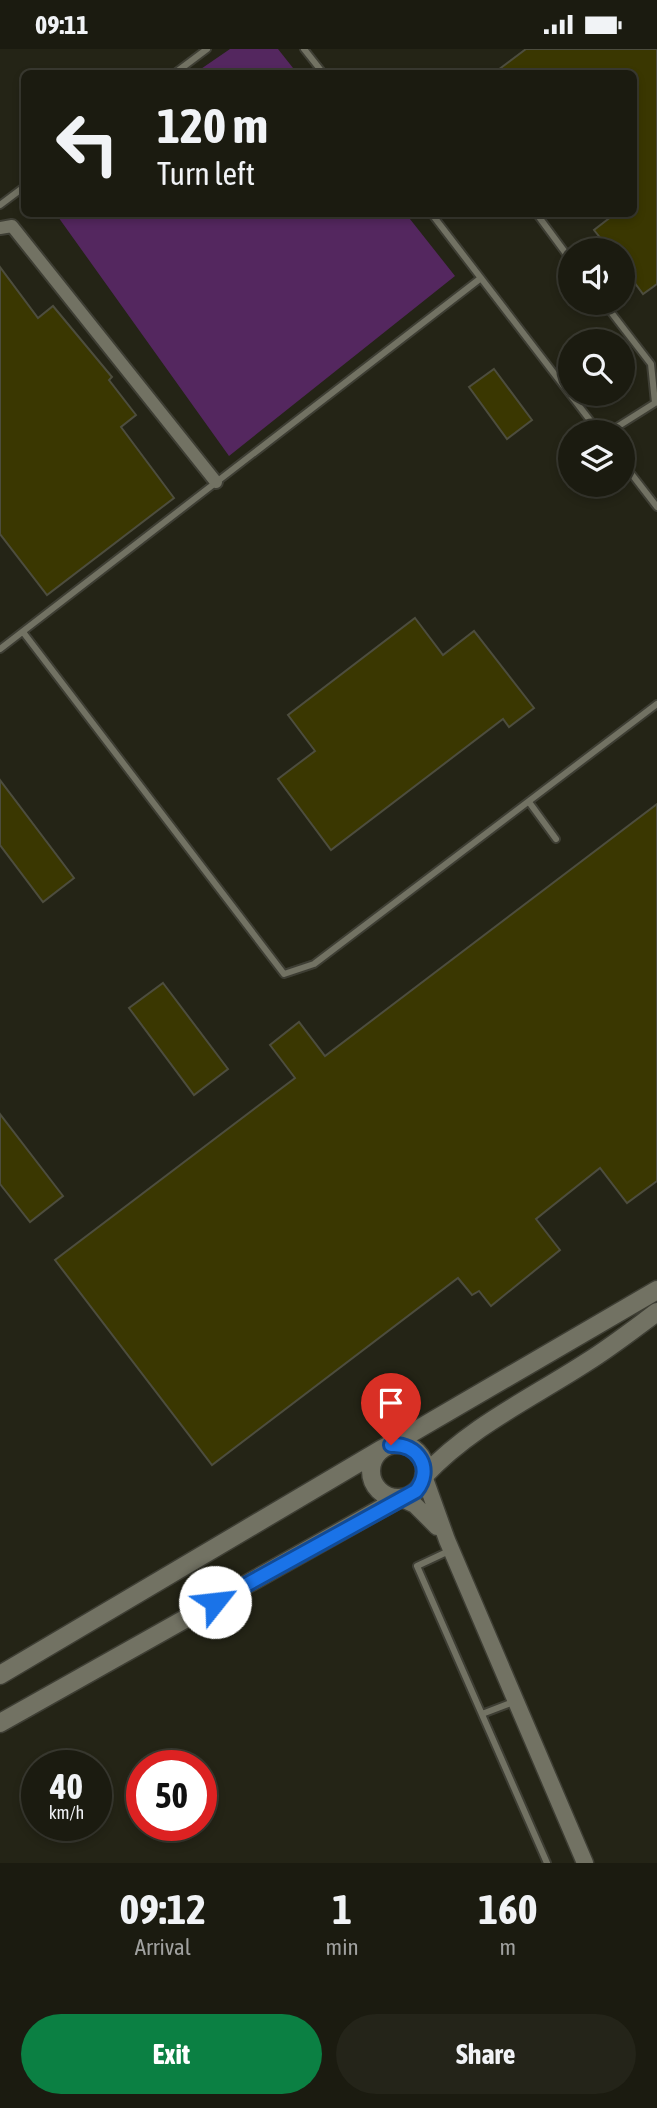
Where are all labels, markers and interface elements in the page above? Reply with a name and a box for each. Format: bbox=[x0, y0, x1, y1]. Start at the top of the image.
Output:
text: 09:11 bbox=[35, 10, 89, 40]
text: 120 m bbox=[157, 97, 268, 153]
icon: left bbox=[42, 98, 133, 189]
text: Turn left bbox=[157, 155, 255, 192]
map controls bbox=[558, 238, 635, 497]
button: sound bbox=[558, 238, 635, 315]
button: search bbox=[558, 329, 635, 406]
button: layers bbox=[558, 420, 635, 497]
pin bbox=[361, 1373, 421, 1445]
icon: arrive bbox=[372, 1384, 410, 1422]
position arrow bbox=[178, 1565, 252, 1639]
speed limit sign: 50 bbox=[126, 1750, 217, 1841]
text: 40 bbox=[50, 1766, 83, 1806]
text: km/h bbox=[49, 1802, 84, 1823]
text: 09:12 bbox=[120, 1885, 206, 1933]
text: 1 bbox=[332, 1885, 352, 1933]
text: 160 bbox=[478, 1885, 537, 1933]
text: Arrival bbox=[135, 1934, 191, 1960]
text: min bbox=[326, 1934, 359, 1960]
text: m bbox=[500, 1934, 516, 1960]
button: Exit bbox=[21, 2014, 322, 2094]
button: Share bbox=[336, 2014, 636, 2094]

